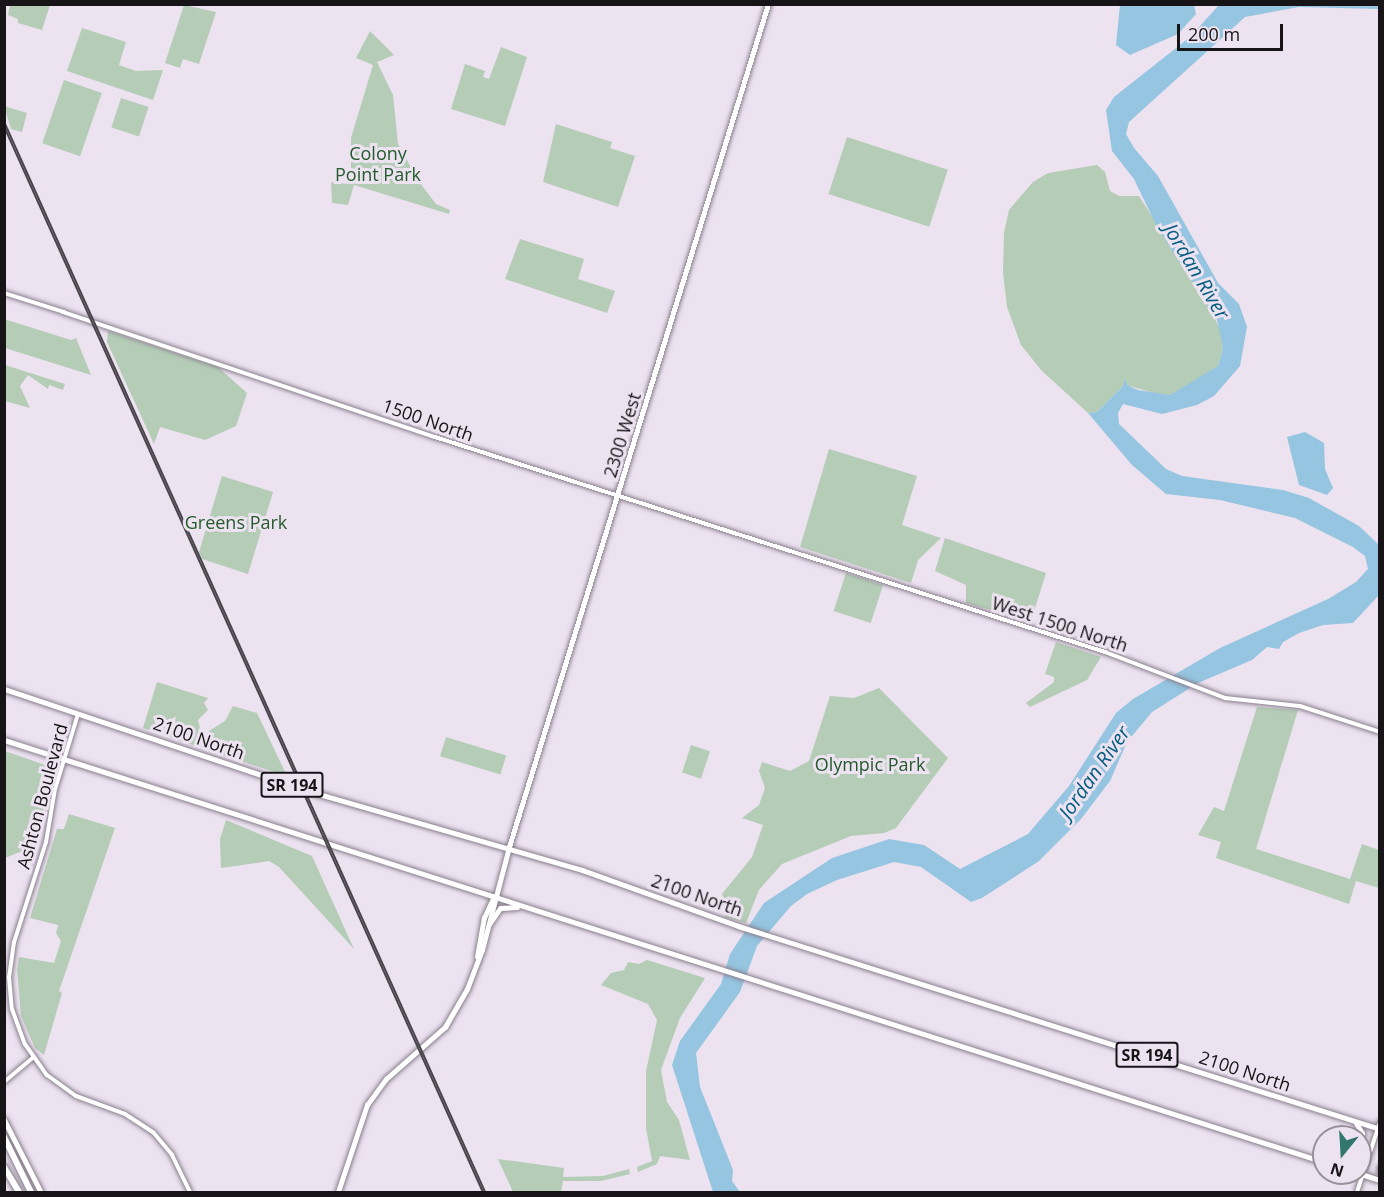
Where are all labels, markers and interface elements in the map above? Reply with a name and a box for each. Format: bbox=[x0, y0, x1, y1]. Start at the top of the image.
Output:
scale bar bbox=[1180, 12, 1286, 50]
text: 200 m bbox=[1188, 22, 1240, 46]
park label: Colony Point Park bbox=[335, 143, 421, 186]
water label: Jordan River bbox=[1159, 219, 1235, 323]
street label: 2300 West bbox=[599, 390, 645, 480]
street label: 1500 North bbox=[380, 394, 476, 446]
park label: Greens Park bbox=[185, 511, 287, 533]
street label: West 1500 North bbox=[989, 592, 1131, 656]
street label: 2100 North bbox=[151, 712, 247, 764]
street label: Ashton Boulevard bbox=[12, 721, 72, 871]
water label: Jordan River bbox=[1053, 721, 1135, 823]
park label: Olympic Park bbox=[815, 753, 925, 775]
road number: SR 194 bbox=[260, 772, 324, 798]
street label: 2100 North bbox=[649, 869, 745, 921]
road number: SR 194 bbox=[1116, 1042, 1178, 1068]
street label: 2100 North bbox=[1196, 1046, 1294, 1096]
north arrow bbox=[1312, 1125, 1372, 1185]
text: N bbox=[1327, 1158, 1347, 1183]

